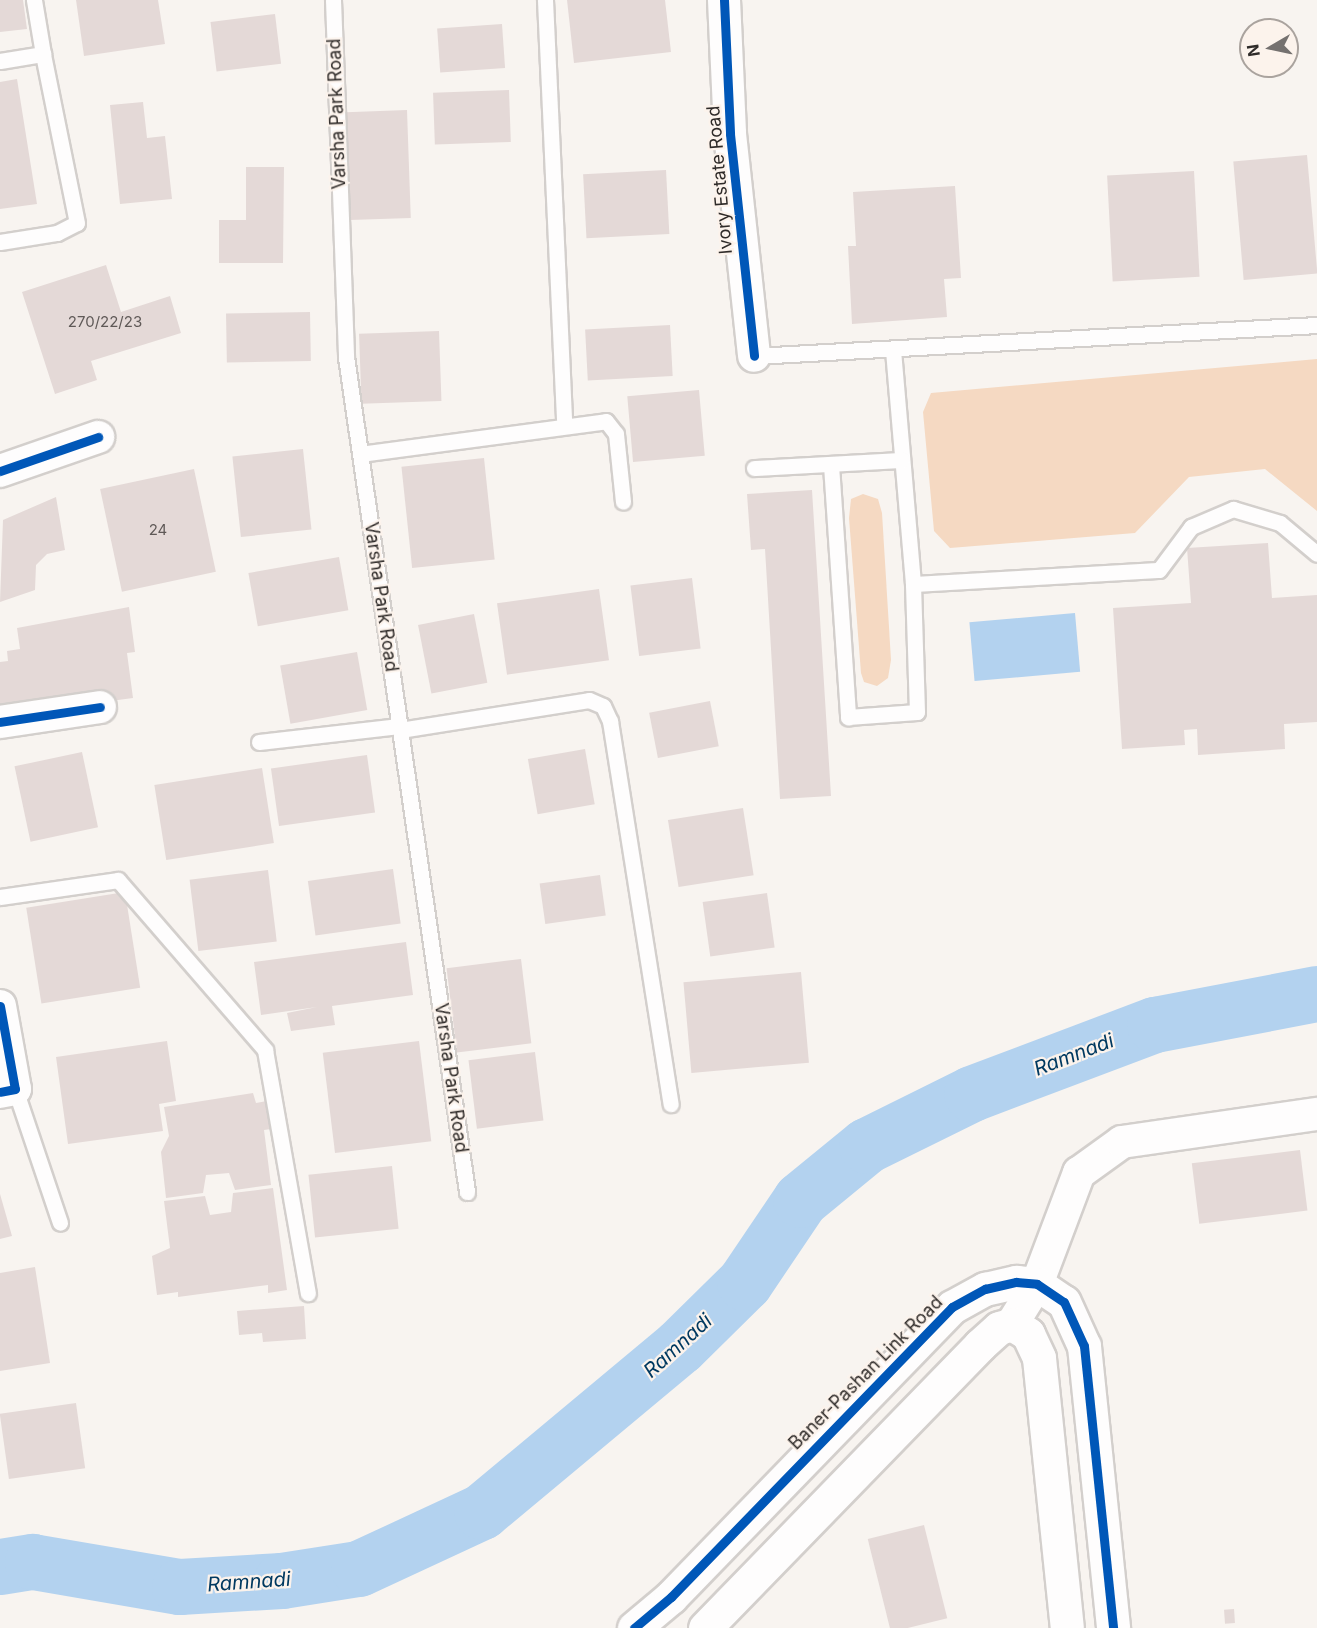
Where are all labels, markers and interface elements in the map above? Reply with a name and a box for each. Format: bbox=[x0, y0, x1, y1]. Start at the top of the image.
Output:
north arrow bbox=[1239, 18, 1299, 78]
street label: Varsha Park Road bbox=[324, 38, 350, 190]
text: N bbox=[1242, 43, 1264, 58]
street label: Ivory Estate Road bbox=[703, 105, 737, 255]
house number: 270/22/23 bbox=[68, 313, 142, 331]
house number: 24 bbox=[149, 521, 167, 539]
street label: Varsha Park Road bbox=[360, 521, 402, 673]
street label: Varsha Park Road bbox=[430, 1002, 472, 1154]
water label: Ramnadi bbox=[1031, 1029, 1117, 1081]
street label: Baner-Pashan Link Road bbox=[785, 1292, 947, 1454]
water label: Ramnadi bbox=[639, 1309, 717, 1383]
water label: Ramnadi bbox=[206, 1567, 292, 1597]

